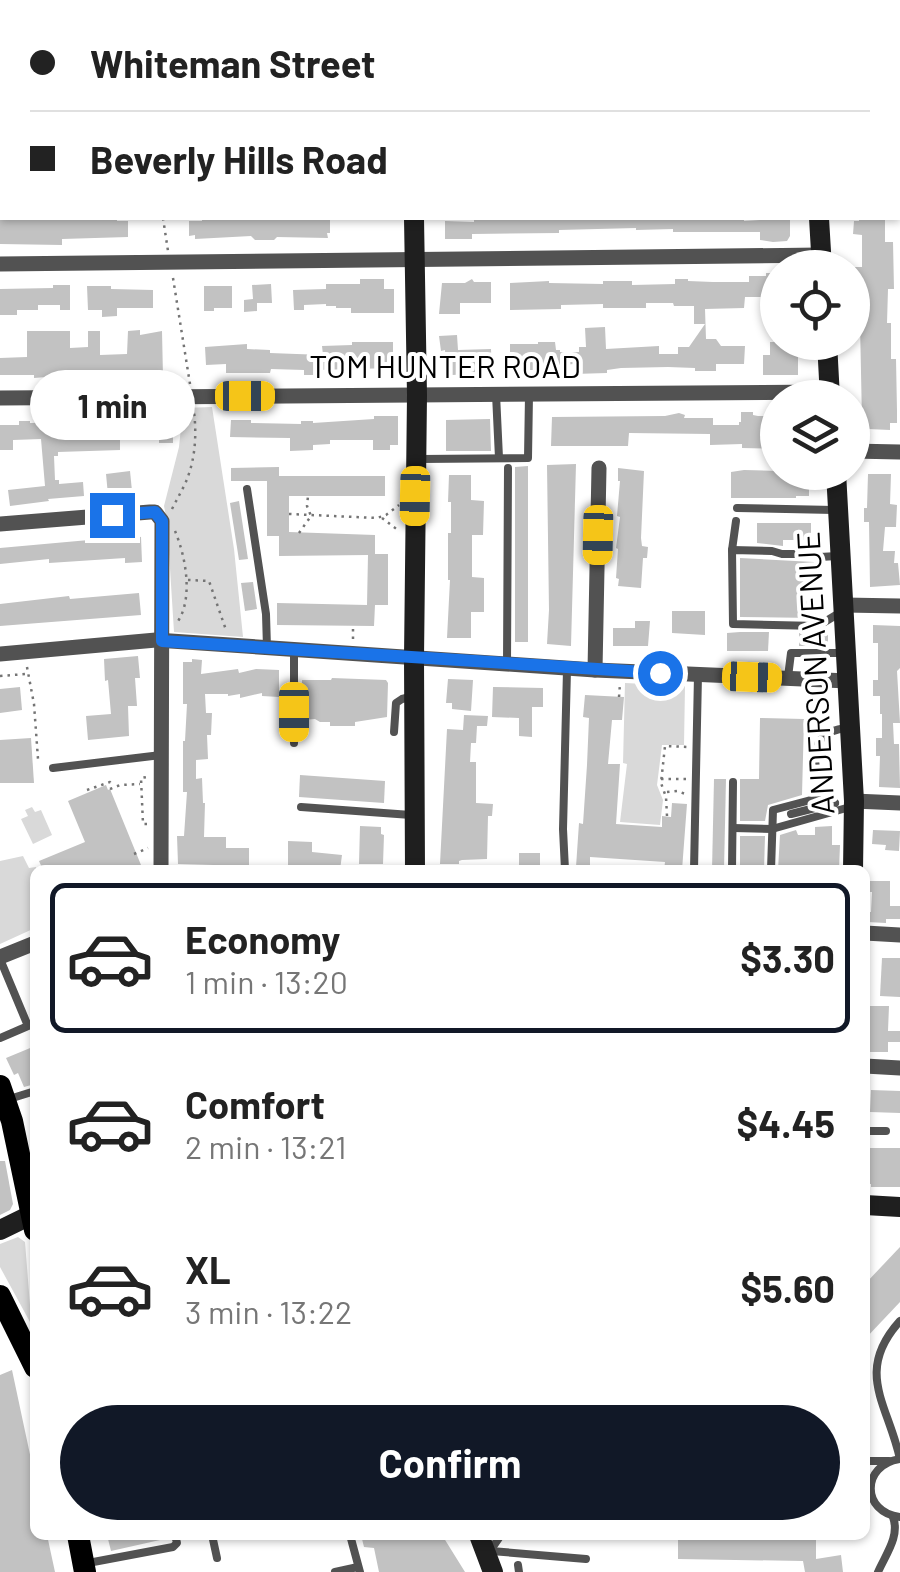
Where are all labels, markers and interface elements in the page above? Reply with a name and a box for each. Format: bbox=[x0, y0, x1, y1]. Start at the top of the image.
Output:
text: Whiteman Street bbox=[90, 40, 376, 86]
text: Beverly Hills Road bbox=[90, 136, 388, 182]
map controls bbox=[760, 250, 870, 490]
button: locate bbox=[760, 250, 870, 360]
street label: TOM HUNTER ROAD bbox=[309, 346, 581, 384]
callout: 1 min bbox=[29, 370, 194, 440]
button: layers bbox=[760, 380, 870, 490]
car bbox=[215, 381, 275, 411]
text: 1 min bbox=[77, 386, 148, 424]
car bbox=[399, 466, 431, 526]
route end bbox=[90, 493, 135, 538]
car bbox=[582, 505, 614, 565]
street label: ANDERSON AVENUE bbox=[788, 531, 840, 816]
route start bbox=[638, 651, 683, 696]
car bbox=[721, 661, 783, 693]
car bbox=[279, 682, 309, 742]
icon: car bbox=[65, 913, 155, 1003]
text: Economy bbox=[185, 916, 340, 962]
text: $3.30 bbox=[740, 935, 835, 981]
text: 1 min · 13:20 bbox=[185, 962, 348, 1000]
icon: car bbox=[65, 1078, 155, 1168]
text: Comfort bbox=[185, 1081, 325, 1127]
text: $4.45 bbox=[737, 1100, 835, 1146]
text: 2 min · 13:21 bbox=[185, 1127, 346, 1165]
icon: car bbox=[65, 1243, 155, 1333]
text: XL bbox=[185, 1246, 231, 1292]
text: $5.60 bbox=[740, 1265, 835, 1311]
text: 3 min · 13:22 bbox=[185, 1292, 352, 1330]
button: Confirm bbox=[60, 1405, 840, 1520]

